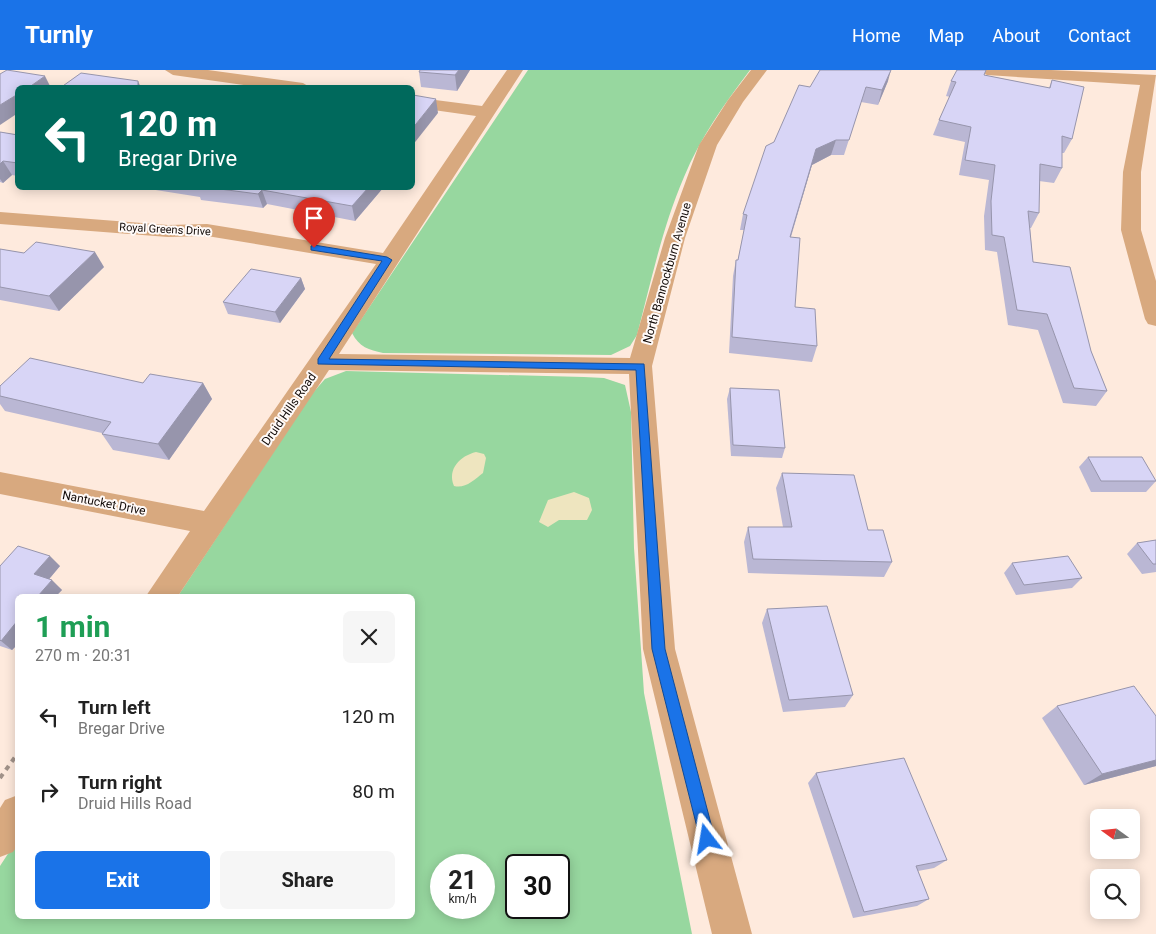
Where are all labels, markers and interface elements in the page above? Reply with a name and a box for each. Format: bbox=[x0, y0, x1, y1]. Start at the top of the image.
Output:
text: Turnly bbox=[25, 21, 93, 49]
text: Home bbox=[852, 25, 901, 46]
text: Map bbox=[929, 25, 964, 46]
text: About bbox=[992, 25, 1040, 46]
text: Contact bbox=[1068, 25, 1131, 46]
text: 120 m bbox=[118, 104, 217, 145]
icon: left bbox=[35, 105, 100, 170]
text: Bregar Drive bbox=[118, 146, 237, 171]
pin bbox=[293, 197, 335, 248]
street label: North Bannockburn Avenue bbox=[640, 201, 694, 345]
icon: arrive bbox=[300, 204, 328, 232]
street label: Royal Greens Drive bbox=[119, 221, 211, 238]
street label: Druid Hills Road bbox=[259, 370, 319, 448]
street label: Nantucket Drive bbox=[61, 488, 147, 518]
text: 1 min bbox=[35, 609, 110, 644]
button: close bbox=[343, 611, 395, 663]
text: 270 m · 20:31 bbox=[35, 646, 132, 665]
text: Turn left bbox=[78, 696, 151, 719]
icon: left bbox=[35, 703, 63, 731]
text: 120 m bbox=[342, 705, 395, 728]
text: Bregar Drive bbox=[78, 719, 165, 738]
text: Turn right bbox=[78, 771, 162, 794]
icon: right bbox=[35, 778, 63, 806]
text: 80 m bbox=[352, 780, 395, 803]
text: Druid Hills Road bbox=[78, 794, 192, 813]
north arrow bbox=[1090, 809, 1140, 859]
map controls bbox=[1090, 809, 1140, 919]
position arrow bbox=[680, 812, 732, 864]
button: Exit bbox=[35, 851, 210, 909]
button: Share bbox=[220, 851, 395, 909]
speed limit sign: 30 bbox=[505, 854, 570, 919]
text: 21 bbox=[448, 866, 477, 895]
button: search bbox=[1090, 869, 1140, 919]
text: km/h bbox=[448, 892, 477, 906]

